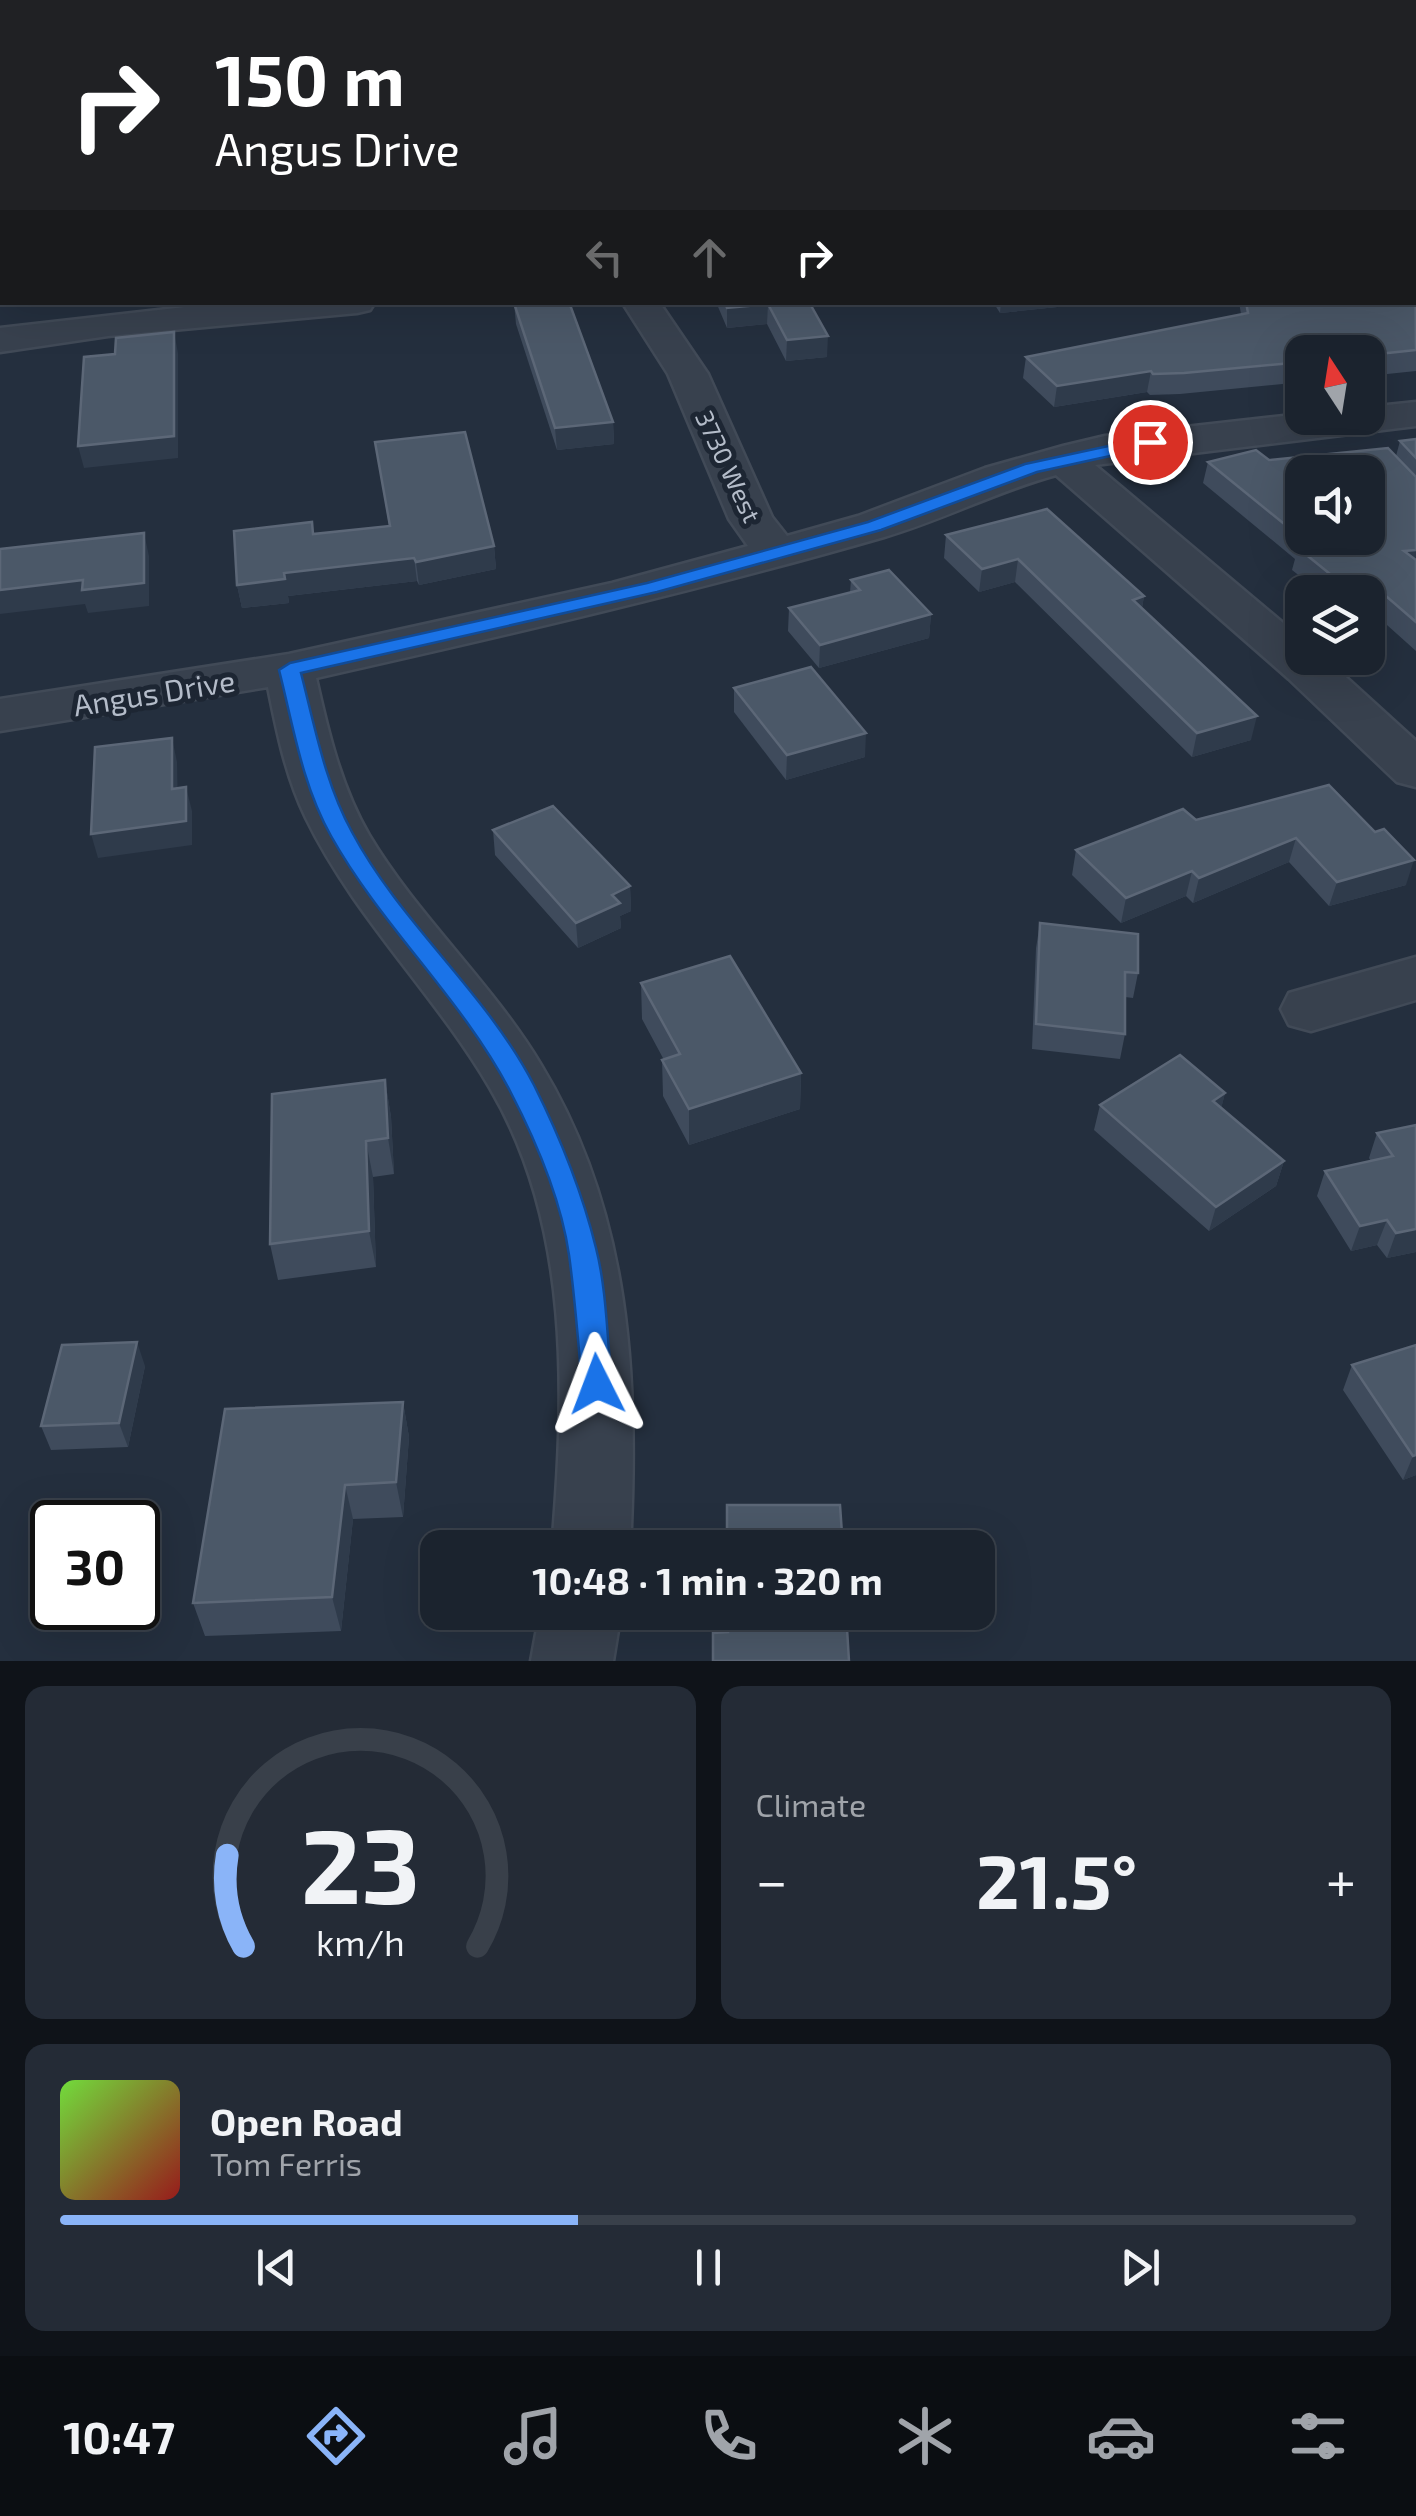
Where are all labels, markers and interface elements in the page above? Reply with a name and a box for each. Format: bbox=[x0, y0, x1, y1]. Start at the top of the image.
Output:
text: 150 m bbox=[215, 36, 405, 120]
icon: right bbox=[50, 40, 180, 170]
text: Angus Drive bbox=[215, 121, 460, 175]
icon: left bbox=[577, 230, 632, 285]
icon: ahead bbox=[682, 230, 737, 285]
icon: right bbox=[787, 230, 842, 285]
north arrow bbox=[1285, 335, 1385, 435]
map controls bbox=[1285, 335, 1385, 675]
pin bbox=[1108, 400, 1193, 485]
street label: 3730 West bbox=[690, 405, 768, 527]
icon: arrive bbox=[1123, 415, 1178, 470]
button: sound bbox=[1285, 455, 1385, 555]
button: layers bbox=[1285, 575, 1385, 675]
street label: Angus Drive bbox=[71, 661, 237, 723]
position arrow bbox=[545, 1332, 649, 1436]
speed limit sign: 30 bbox=[30, 1500, 160, 1630]
text: 10:48 · 1 min · 320 m bbox=[532, 1557, 883, 1603]
text: Climate bbox=[756, 1785, 866, 1823]
text: 23 bbox=[301, 1800, 420, 1925]
text: 21.5° bbox=[976, 1834, 1137, 1924]
text: − bbox=[756, 1846, 788, 1912]
text: + bbox=[1326, 1846, 1356, 1912]
text: km/h bbox=[316, 1920, 405, 1963]
text: Open Road bbox=[210, 2098, 403, 2144]
text: Tom Ferris bbox=[210, 2144, 362, 2182]
icon: previous bbox=[249, 2240, 304, 2295]
icon: pause bbox=[681, 2240, 736, 2295]
icon: next bbox=[1113, 2240, 1168, 2295]
icon: directions bbox=[301, 2401, 371, 2471]
icon: music bbox=[498, 2401, 568, 2471]
icon: phone bbox=[694, 2401, 764, 2471]
icon: climate bbox=[890, 2401, 960, 2471]
icon: car bbox=[1086, 2401, 1156, 2471]
icon: filters bbox=[1283, 2401, 1353, 2471]
text: 10:47 bbox=[63, 2409, 175, 2463]

